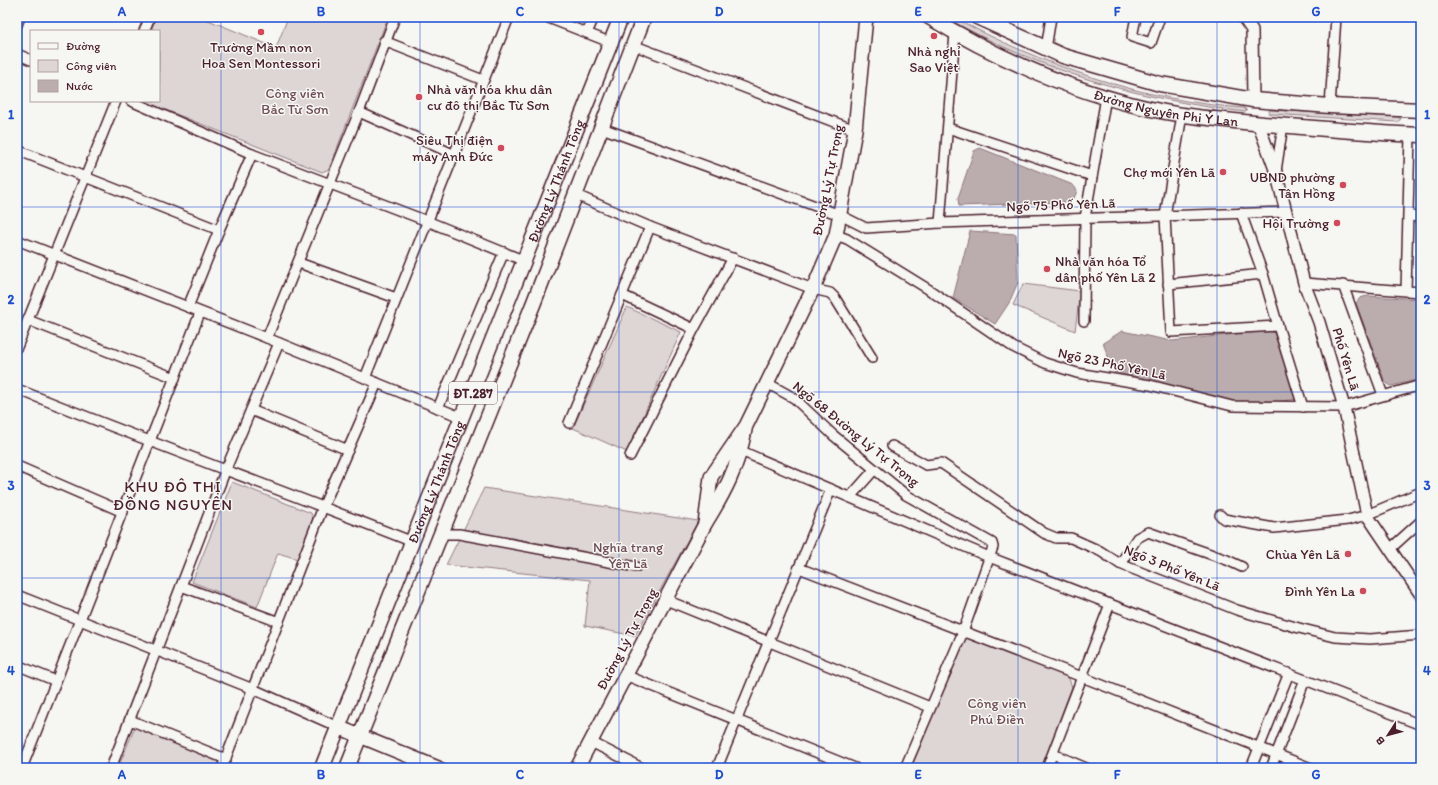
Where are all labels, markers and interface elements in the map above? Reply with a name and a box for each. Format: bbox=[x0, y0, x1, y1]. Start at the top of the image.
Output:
text: A bbox=[117, 4, 127, 19]
text: B bbox=[317, 4, 326, 19]
text: C bbox=[516, 4, 525, 19]
text: D bbox=[715, 4, 724, 19]
text: E bbox=[914, 4, 922, 19]
text: F bbox=[1114, 4, 1121, 19]
text: G bbox=[1312, 4, 1321, 19]
marker: Trường Mầm non Hoa Sen Montessori bbox=[256, 27, 266, 37]
legend bbox=[30, 30, 160, 102]
marker: Nhà nghỉ Sao Việt bbox=[929, 31, 939, 41]
text: Đường bbox=[66, 39, 101, 53]
place label: Trường Mầm non Hoa Sen Montessori bbox=[202, 39, 320, 72]
place label: Nhà nghỉ Sao Việt bbox=[907, 43, 961, 76]
text: Công viên bbox=[66, 59, 117, 73]
text: Nước bbox=[66, 79, 93, 93]
place label: Nhà văn hóa khu dân cư đô thị Bắc Từ Sơn bbox=[427, 81, 553, 114]
park label: Công viên Bắc Từ Sơn bbox=[261, 85, 329, 118]
street label: Đường Nguyên Phi Ỷ Lan bbox=[1092, 86, 1239, 130]
marker: Nhà văn hóa khu dân cư đô thị Bắc Từ Sơn bbox=[414, 92, 424, 102]
text: 1 bbox=[8, 107, 14, 122]
text: 1 bbox=[1424, 107, 1430, 122]
street label: Đường Lý Thánh Tông bbox=[524, 116, 588, 245]
street label: Đường Lý Tự Trọng bbox=[809, 122, 847, 237]
place label: Siêu Thị điện máy Anh Đức bbox=[412, 132, 493, 165]
marker: Siêu Thị điện máy Anh Đức bbox=[496, 143, 506, 153]
place label: Chợ mới Yên Lã bbox=[1123, 164, 1216, 181]
marker: Chợ mới Yên Lã bbox=[1218, 167, 1228, 177]
place label: UBND phường Tân Hồng bbox=[1250, 169, 1336, 202]
marker: UBND phường Tân Hồng bbox=[1338, 180, 1348, 190]
street label: Ngõ 75 Phố Yên Lã bbox=[1006, 195, 1117, 215]
place label: Hội Trường bbox=[1263, 215, 1330, 232]
marker: Hội Trường bbox=[1332, 218, 1342, 228]
place label: Nhà văn hóa Tổ dân phố Yên Lã 2 bbox=[1055, 253, 1156, 286]
marker: Nhà văn hóa Tổ dân phố Yên Lã 2 bbox=[1042, 264, 1052, 274]
text: 2 bbox=[8, 292, 15, 307]
text: 2 bbox=[1424, 292, 1431, 307]
street label: Phố Yên Lã bbox=[1328, 325, 1364, 393]
street label: Ngõ 23 Phố Yên Lã bbox=[1056, 344, 1168, 384]
street label: Ngõ 68 Đường Lý Tự Trọng bbox=[789, 378, 924, 491]
road number: ĐT.287 bbox=[449, 382, 497, 404]
street label: Đường Lý Thánh Tông bbox=[404, 417, 468, 546]
district label: KHU ĐÔ THỊ ĐỒNG NGUYÊN bbox=[113, 477, 233, 514]
text: 3 bbox=[7, 478, 15, 493]
text: 3 bbox=[1423, 478, 1431, 493]
park label: Nghĩa trang Yên Lã bbox=[593, 539, 664, 572]
street label: Ngõ 3 Phố Yên Lã bbox=[1121, 541, 1223, 595]
place label: Chùa Yên Lã bbox=[1266, 546, 1341, 563]
marker: Chùa Yên Lã bbox=[1343, 549, 1353, 559]
place label: Đình Yên La bbox=[1285, 583, 1356, 600]
street label: Đường Lý Tự Trọng bbox=[593, 584, 661, 693]
marker: Đình Yên La bbox=[1358, 586, 1368, 596]
text: 4 bbox=[7, 663, 15, 678]
text: 4 bbox=[1423, 663, 1431, 678]
park label: Công viên Phú Điền bbox=[968, 695, 1027, 728]
north arrow bbox=[1368, 715, 1408, 755]
text: B bbox=[1373, 734, 1388, 747]
text: A bbox=[117, 767, 127, 782]
text: B bbox=[317, 767, 326, 782]
text: C bbox=[516, 767, 525, 782]
text: D bbox=[715, 767, 724, 782]
text: E bbox=[914, 767, 922, 782]
text: F bbox=[1114, 767, 1121, 782]
text: G bbox=[1312, 767, 1321, 782]

